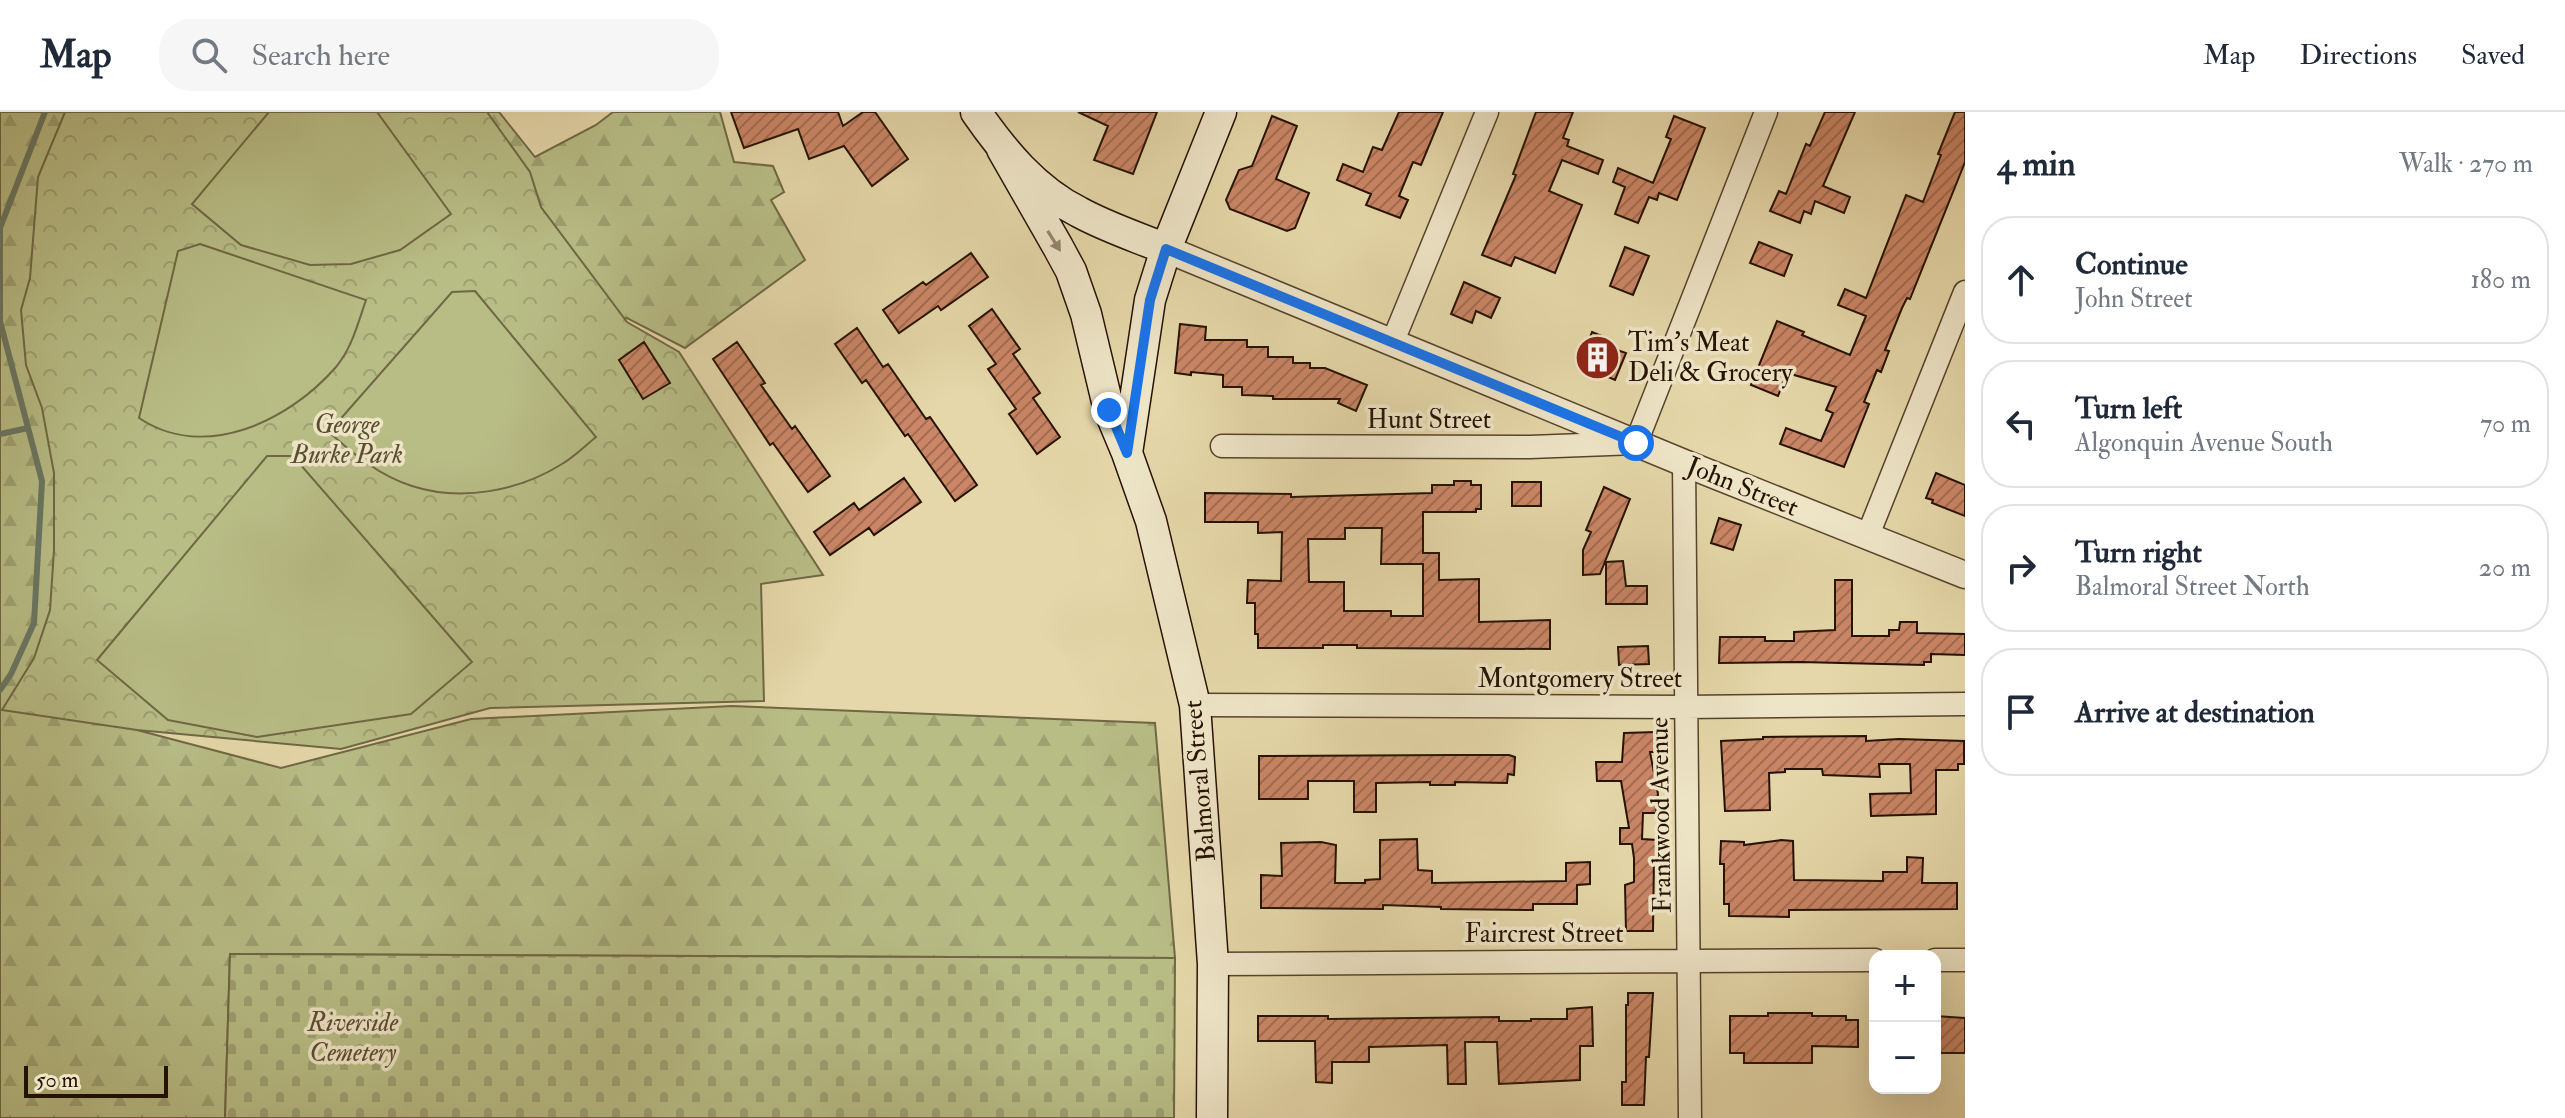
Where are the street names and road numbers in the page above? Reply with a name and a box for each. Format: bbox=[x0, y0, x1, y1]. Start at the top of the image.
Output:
street label: Hunt Street bbox=[1367, 404, 1491, 436]
street label: John Street bbox=[1681, 450, 1803, 524]
street label: Montgomery Street bbox=[1478, 663, 1682, 695]
street label: Balmoral Street bbox=[1177, 699, 1223, 863]
street label: Frankwood Avenue bbox=[1643, 717, 1679, 913]
street label: Faircrest Street bbox=[1464, 918, 1624, 950]

